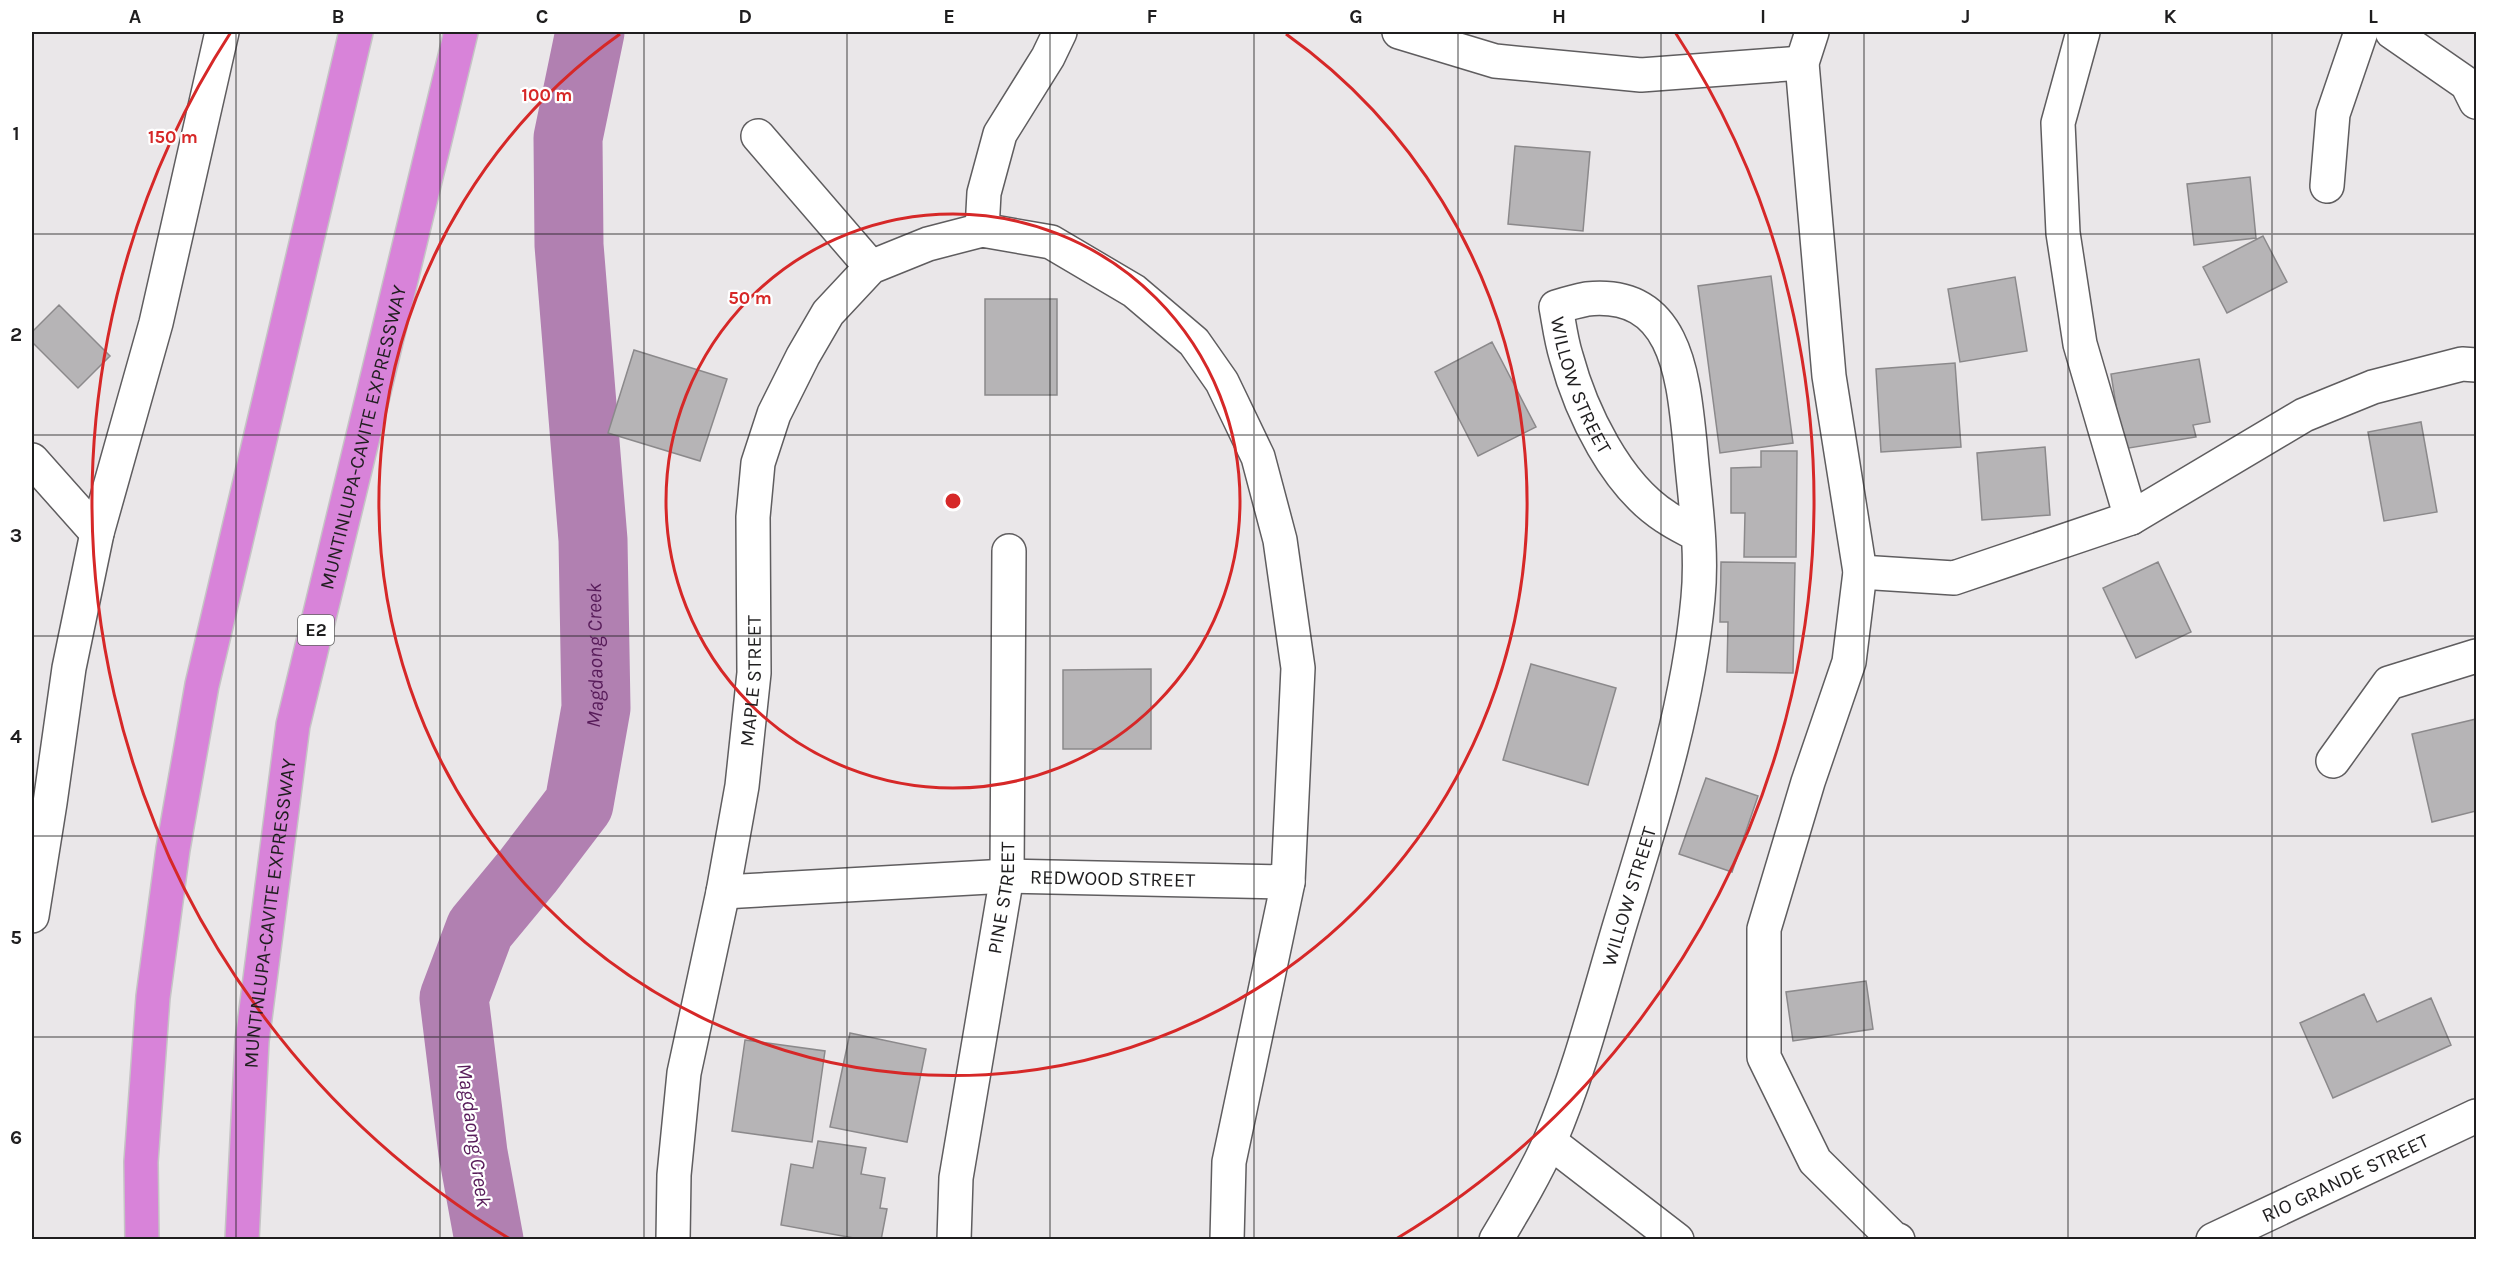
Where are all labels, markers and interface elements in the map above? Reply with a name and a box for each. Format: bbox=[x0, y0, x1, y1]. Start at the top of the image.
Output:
text: A bbox=[129, 5, 142, 28]
text: B bbox=[332, 5, 344, 28]
text: C bbox=[536, 5, 548, 28]
text: D bbox=[738, 5, 752, 28]
text: E bbox=[943, 5, 955, 28]
text: F bbox=[1147, 5, 1158, 28]
text: G bbox=[1349, 5, 1363, 28]
text: H bbox=[1552, 5, 1566, 28]
text: I bbox=[1760, 5, 1766, 28]
text: J bbox=[1962, 5, 1970, 28]
text: K bbox=[2163, 5, 2177, 28]
text: L bbox=[2368, 5, 2378, 28]
text: 100 m bbox=[522, 84, 572, 106]
text: 1 bbox=[12, 122, 20, 145]
text: 150 m bbox=[148, 126, 198, 148]
street label: MUNTINLUPA-CAVITE EXPRESSWAY bbox=[315, 283, 411, 592]
text: 50 m bbox=[728, 287, 772, 309]
street label: WILLOW STREET bbox=[1546, 315, 1617, 458]
text: 2 bbox=[10, 323, 22, 346]
centre of rings bbox=[943, 491, 963, 511]
text: 3 bbox=[10, 524, 22, 547]
water label: Magdaong Creek bbox=[581, 582, 608, 730]
road number: E2 bbox=[298, 615, 334, 645]
street label: MAPLE STREET bbox=[735, 615, 766, 748]
text: 4 bbox=[10, 725, 22, 748]
street label: MUNTINLUPA-CAVITE EXPRESSWAY bbox=[239, 757, 300, 1069]
street label: WILLOW STREET bbox=[1597, 824, 1661, 969]
street label: PINE STREET bbox=[983, 842, 1019, 956]
street label: REDWOOD STREET bbox=[1030, 865, 1195, 892]
text: 5 bbox=[10, 926, 22, 949]
water label: Magdaong Creek bbox=[452, 1062, 496, 1209]
text: 6 bbox=[10, 1126, 22, 1149]
street label: RIO GRANDE STREET bbox=[2258, 1129, 2432, 1227]

